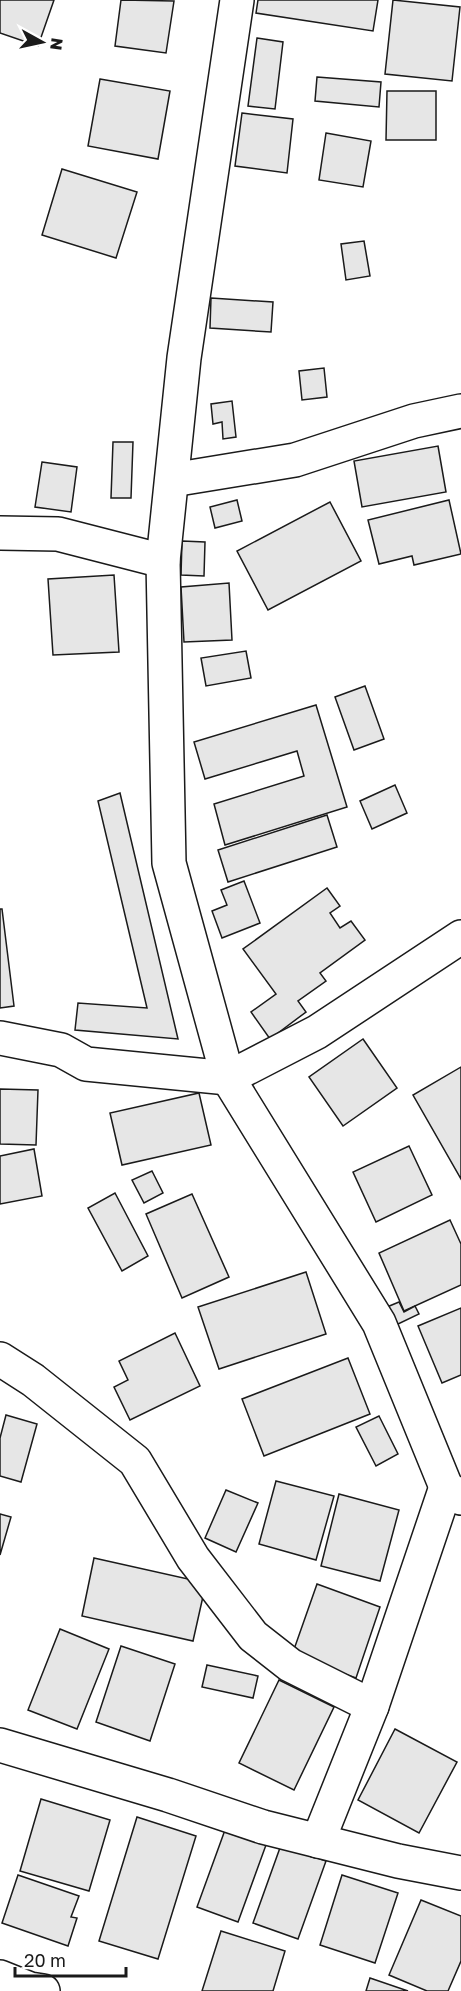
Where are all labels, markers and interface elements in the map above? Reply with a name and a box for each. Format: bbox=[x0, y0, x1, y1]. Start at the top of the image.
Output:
north arrow bbox=[12, 12, 72, 72]
text: N bbox=[46, 37, 68, 52]
scale bar bbox=[15, 1940, 126, 1978]
text: 20 m bbox=[24, 1949, 66, 1971]

